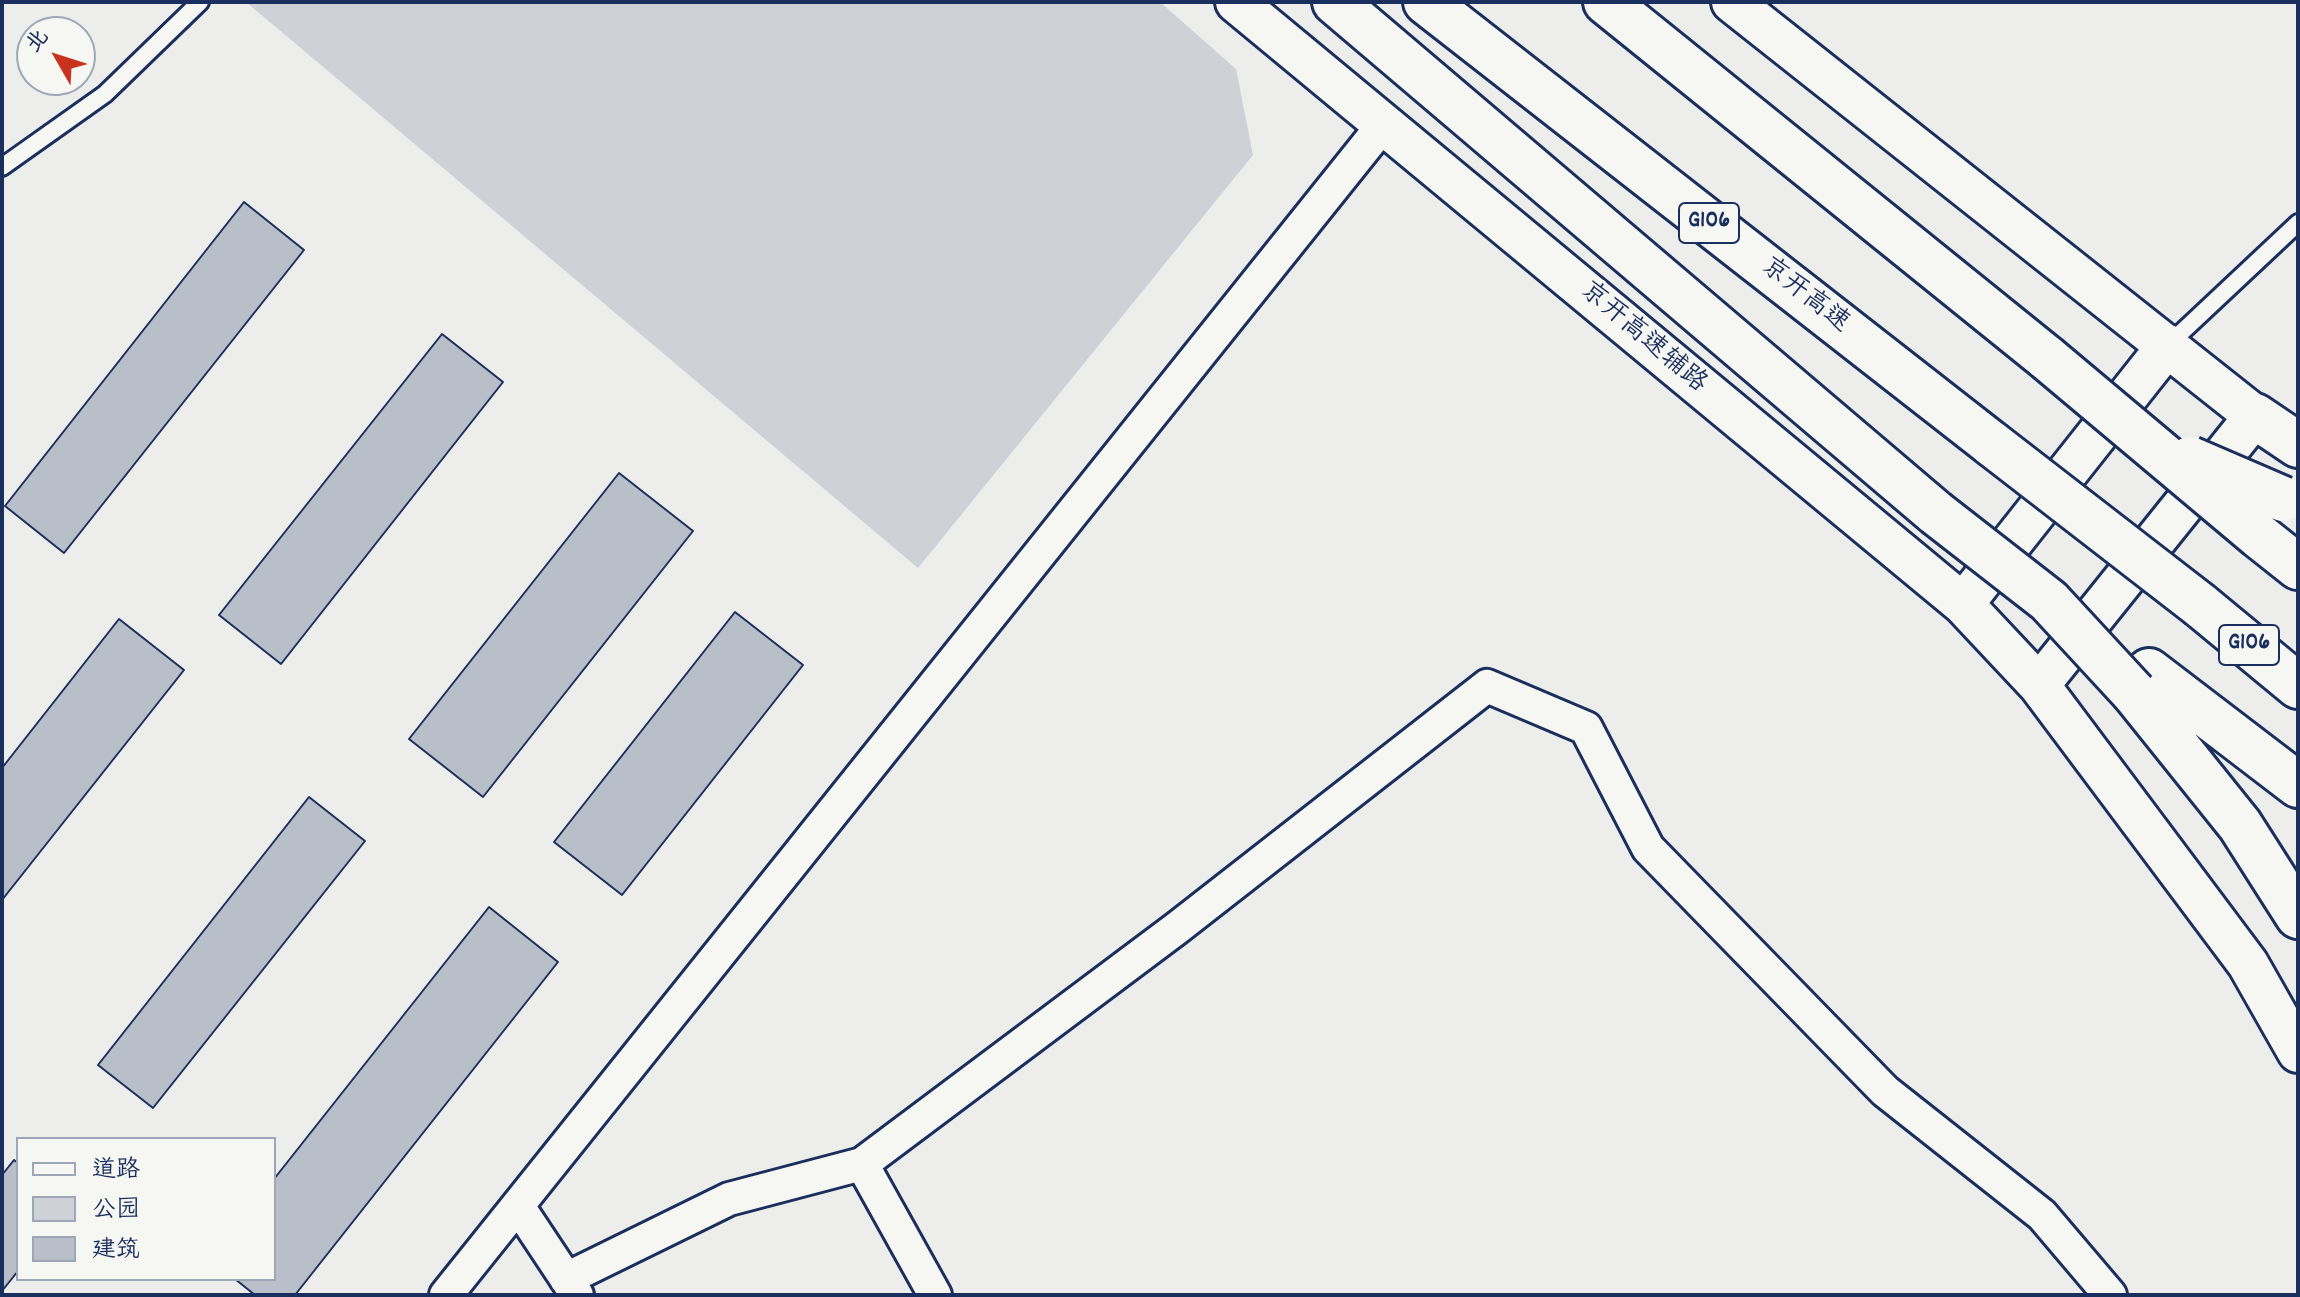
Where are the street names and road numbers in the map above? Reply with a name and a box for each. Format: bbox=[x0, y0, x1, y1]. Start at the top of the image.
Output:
road number: G106 bbox=[1679, 203, 1739, 243]
street label: 京开高速 bbox=[1753, 253, 1855, 341]
street label: 京开高速辅路 bbox=[1572, 277, 1712, 401]
road number: G106 bbox=[2219, 625, 2279, 665]

